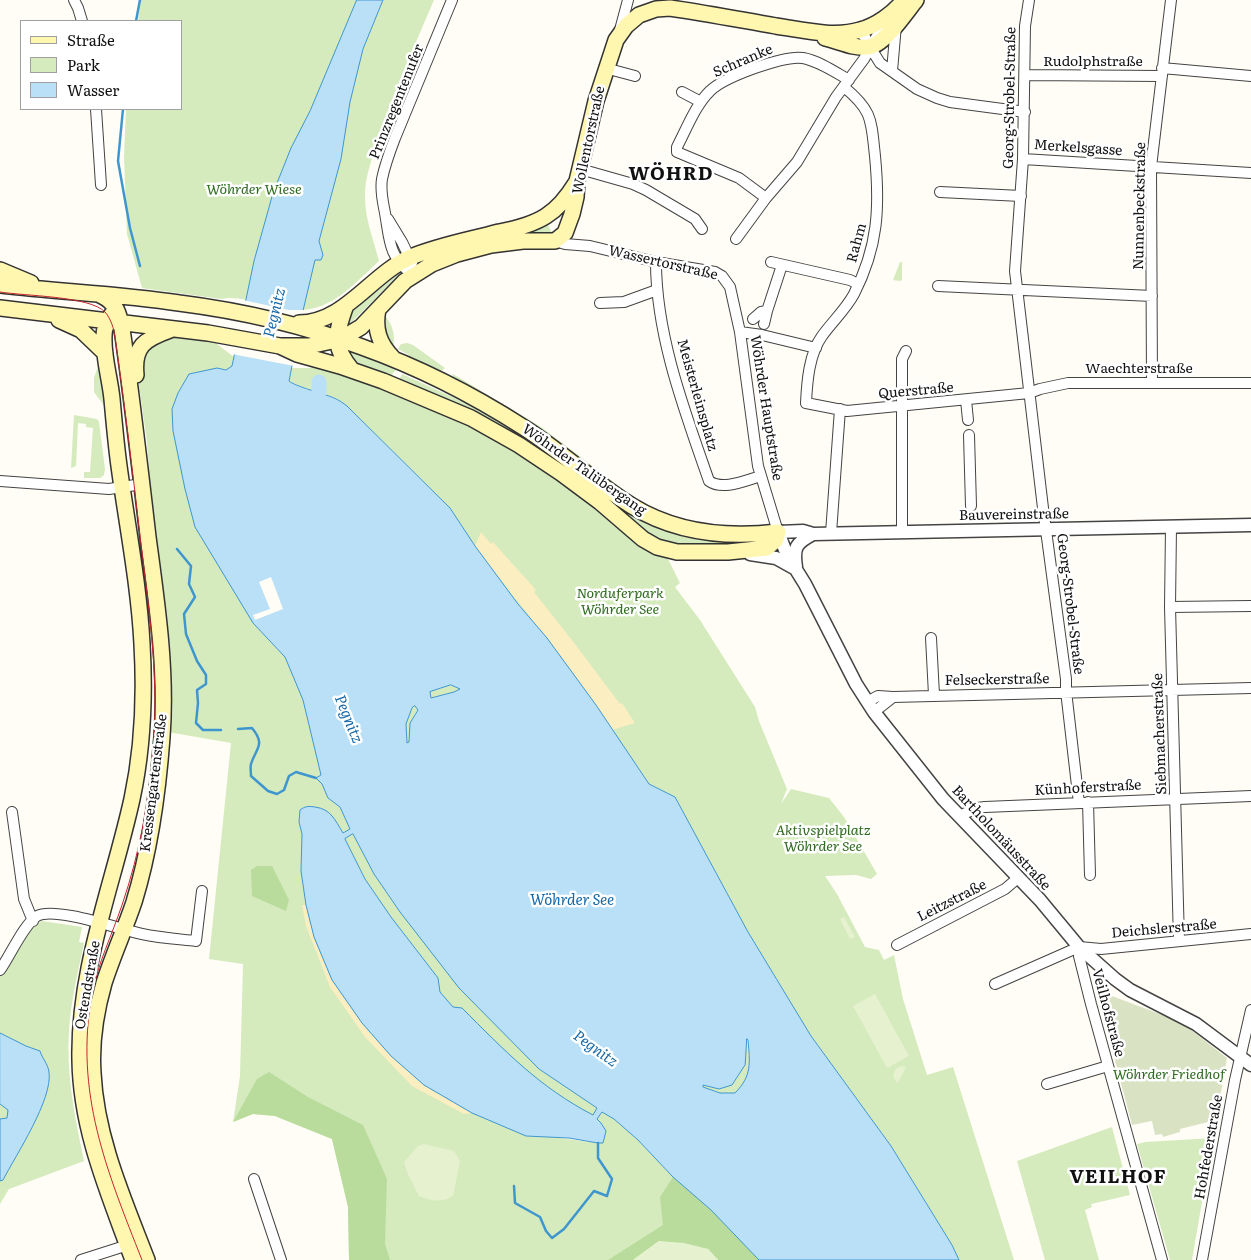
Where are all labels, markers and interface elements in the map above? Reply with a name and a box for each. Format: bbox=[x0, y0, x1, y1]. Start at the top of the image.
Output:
legend bbox=[20, 20, 182, 110]
street label: Georg-Strobel-Straße bbox=[1000, 27, 1020, 169]
text: Straße bbox=[67, 28, 115, 51]
street label: Schranke bbox=[711, 41, 775, 81]
street label: Prinzregentenufer bbox=[366, 42, 428, 162]
text: Park bbox=[67, 53, 100, 76]
street label: Rudolphstraße bbox=[1043, 54, 1143, 70]
text: Wasser bbox=[67, 78, 119, 101]
street label: Wollentorstraße bbox=[569, 84, 609, 196]
street label: Merkelsgasse bbox=[1033, 137, 1123, 159]
street label: Nunnenbeckstraße bbox=[1130, 142, 1150, 270]
district label: WÖHRD bbox=[628, 163, 714, 185]
park label: Wöhrder Wiese bbox=[206, 182, 302, 198]
street label: Rahm bbox=[844, 221, 870, 265]
street label: Wassertorstraße bbox=[607, 242, 719, 284]
water label: Pegnitz bbox=[260, 287, 290, 339]
street label: Wöhrder Hauptstraße bbox=[746, 334, 786, 482]
street label: Meisterleinsplatz bbox=[673, 337, 721, 453]
street label: Waechterstraße bbox=[1085, 361, 1193, 377]
street label: Querstraße bbox=[878, 379, 954, 403]
street label: Wöhrder Talübergang bbox=[519, 421, 649, 519]
street label: Bauvereinstraße bbox=[959, 506, 1069, 524]
street label: Georg-Strobel-Straße bbox=[1053, 533, 1087, 675]
park label: Norduferpark Wöhrder See bbox=[576, 586, 664, 618]
street label: Felseckerstraße bbox=[944, 671, 1050, 689]
street label: Siebmacherstraße bbox=[1149, 673, 1171, 795]
water label: Pegnitz bbox=[330, 692, 366, 746]
street label: Kressengartenstraße bbox=[137, 713, 171, 853]
street label: Künhoferstraße bbox=[1034, 777, 1142, 799]
street label: Bartholomäusstraße bbox=[948, 782, 1054, 894]
park label: Aktivspielplatz Wöhrder See bbox=[776, 823, 870, 856]
street label: Leitzstraße bbox=[915, 876, 989, 926]
water label: Wöhrder See bbox=[530, 892, 614, 910]
street label: Deichslerstraße bbox=[1111, 916, 1217, 942]
street label: Ostendstraße bbox=[72, 939, 104, 1031]
street label: Veilhofstraße bbox=[1088, 967, 1128, 1059]
water label: Pegnitz bbox=[569, 1027, 621, 1071]
park label: Wöhrder Friedhof bbox=[1113, 1067, 1225, 1083]
street label: Hohfederstraße bbox=[1192, 1093, 1226, 1201]
district label: VEILHOF bbox=[1069, 1166, 1167, 1188]

